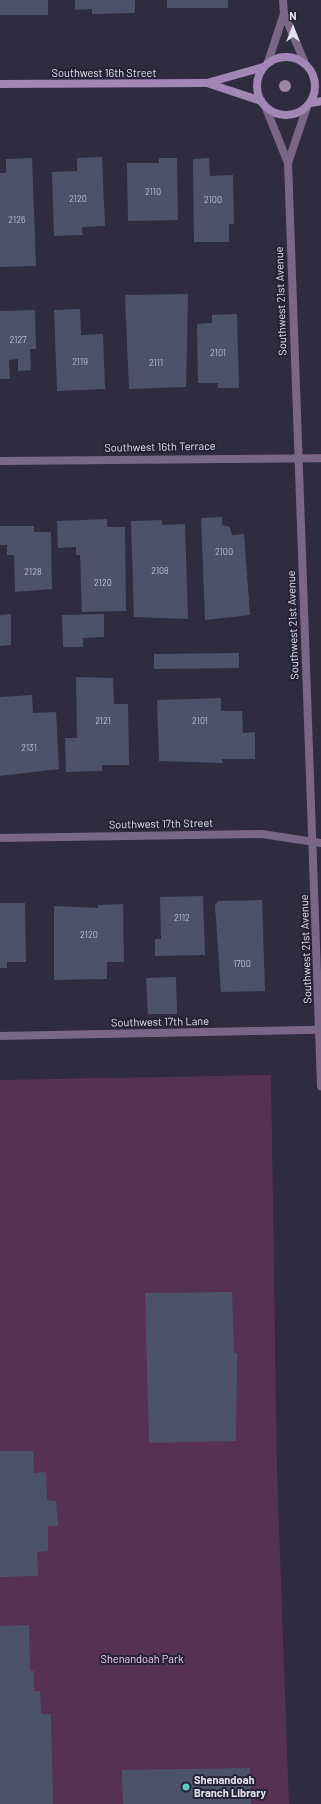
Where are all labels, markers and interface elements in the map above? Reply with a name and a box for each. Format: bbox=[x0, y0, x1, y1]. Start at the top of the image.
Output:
north arrow bbox=[273, 8, 313, 48]
text: N bbox=[289, 9, 297, 22]
street label: Southwest 16th Street bbox=[52, 66, 156, 80]
house number: 2110 bbox=[145, 187, 161, 197]
house number: 2120 bbox=[69, 194, 87, 204]
house number: 2100 bbox=[204, 195, 222, 205]
house number: 2126 bbox=[8, 215, 26, 225]
street label: Southwest 21st Avenue bbox=[272, 246, 290, 356]
house number: 2127 bbox=[10, 335, 26, 345]
house number: 2101 bbox=[210, 348, 226, 358]
house number: 2119 bbox=[72, 357, 88, 367]
house number: 2111 bbox=[149, 358, 163, 368]
street label: Southwest 16th Terrace bbox=[104, 439, 216, 455]
house number: 2100 bbox=[215, 547, 233, 557]
house number: 2108 bbox=[151, 566, 169, 576]
house number: 2128 bbox=[24, 567, 42, 577]
street label: Southwest 21st Avenue bbox=[284, 570, 302, 680]
house number: 2120 bbox=[94, 578, 112, 588]
house number: 2121 bbox=[95, 716, 111, 726]
house number: 2101 bbox=[192, 716, 208, 726]
house number: 2131 bbox=[21, 743, 37, 753]
street label: Southwest 17th Street bbox=[109, 816, 213, 832]
street label: Southwest 21st Avenue bbox=[297, 894, 315, 1004]
house number: 2112 bbox=[174, 913, 190, 923]
house number: 2120 bbox=[80, 930, 98, 940]
house number: 1700 bbox=[233, 959, 251, 969]
street label: Southwest 17th Lane bbox=[111, 1015, 209, 1029]
park label: Shenandoah Park bbox=[101, 1652, 183, 1666]
place label: Shenandoah Branch Library bbox=[194, 1774, 266, 1800]
marker: Shenandoah Branch Library bbox=[181, 1782, 191, 1792]

